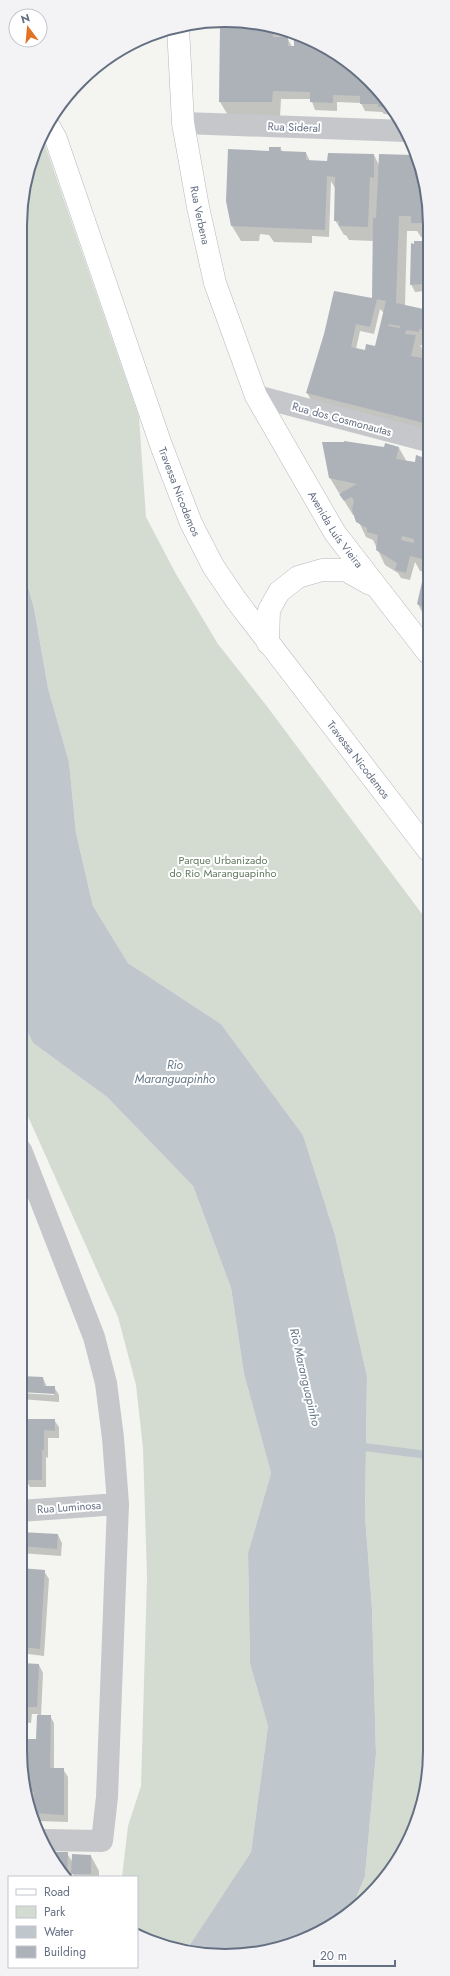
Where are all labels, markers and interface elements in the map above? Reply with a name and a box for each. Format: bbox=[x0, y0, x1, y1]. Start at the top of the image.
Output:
north arrow bbox=[8, 8, 48, 48]
text: N bbox=[19, 9, 32, 27]
street label: Rua Sideral bbox=[267, 118, 321, 136]
street label: Rua Verbena bbox=[186, 185, 214, 246]
street label: Rua dos Cosmonautas bbox=[291, 398, 394, 440]
street label: Travessa Nicodemos bbox=[155, 445, 205, 540]
street label: Avenida Luís Vieira bbox=[304, 488, 367, 571]
street label: Travessa Nicodemos bbox=[323, 717, 394, 802]
park label: Parque Urbanizado do Rio Maranguapinho bbox=[170, 852, 276, 881]
water label: Rio Maranguapinho bbox=[135, 1056, 216, 1088]
water label: Rio Maranguapinho bbox=[285, 1326, 325, 1428]
street label: Rua Luminosa bbox=[37, 1497, 101, 1517]
legend bbox=[8, 1876, 138, 1968]
text: Road bbox=[44, 1883, 70, 1901]
text: Park bbox=[44, 1903, 66, 1921]
text: Water bbox=[44, 1923, 75, 1941]
scale bar bbox=[314, 1942, 395, 1968]
text: Building bbox=[44, 1943, 86, 1961]
text: 20 m bbox=[320, 1947, 347, 1965]

